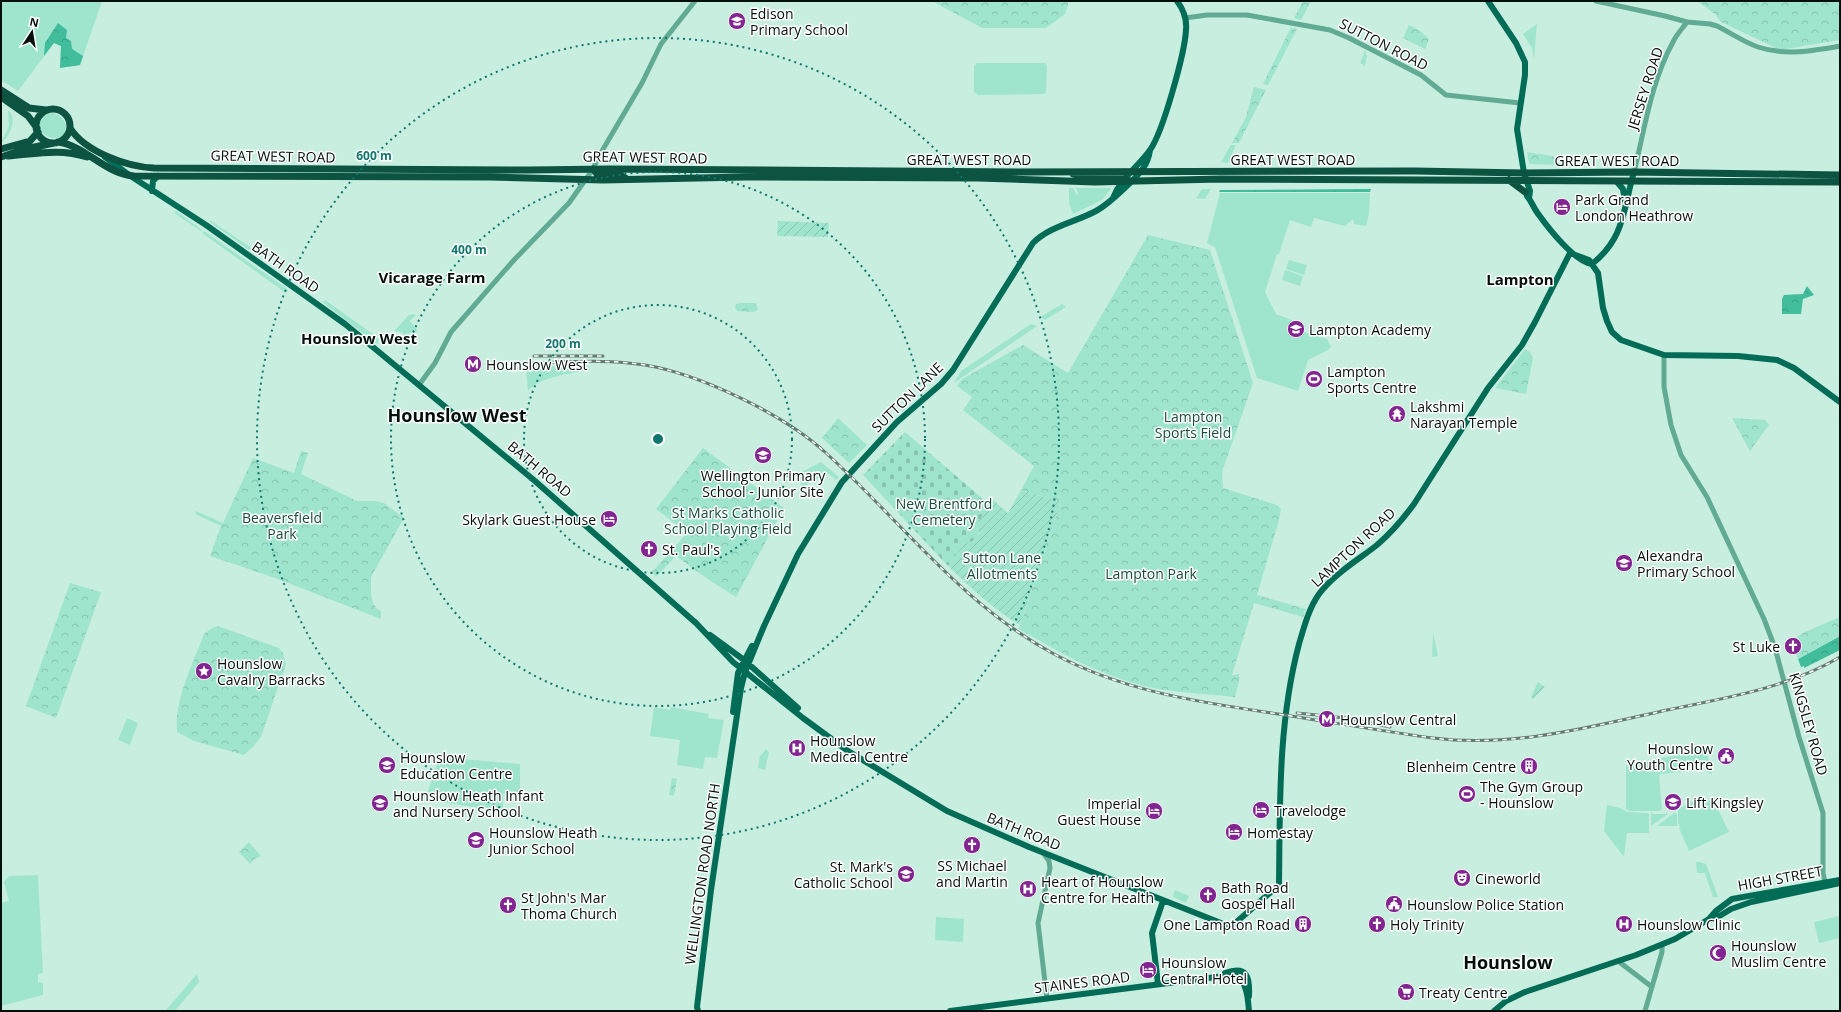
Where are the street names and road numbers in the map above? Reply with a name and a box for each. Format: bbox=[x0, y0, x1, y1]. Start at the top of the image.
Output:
street label: SUTTON ROAD bbox=[1337, 14, 1431, 74]
street label: JERSEY ROAD bbox=[1622, 44, 1667, 134]
street label: GREAT WEST ROAD bbox=[210, 145, 336, 167]
street label: GREAT WEST ROAD bbox=[582, 146, 708, 168]
street label: GREAT WEST ROAD bbox=[906, 150, 1032, 169]
street label: GREAT WEST ROAD bbox=[1230, 150, 1356, 169]
street label: GREAT WEST ROAD bbox=[1554, 151, 1680, 170]
street label: BATH ROAD bbox=[249, 237, 323, 297]
street label: SUTTON LANE bbox=[867, 358, 947, 436]
street label: BATH ROAD bbox=[504, 437, 576, 501]
street label: LAMPTON ROAD bbox=[1307, 503, 1399, 591]
street label: KINGSLEY ROAD bbox=[1785, 670, 1833, 778]
street label: WELLINGTON ROAD NORTH bbox=[680, 782, 724, 966]
street label: BATH ROAD bbox=[984, 808, 1064, 854]
street label: HIGH STREET bbox=[1736, 861, 1824, 895]
street label: STAINES ROAD bbox=[1033, 967, 1131, 997]

